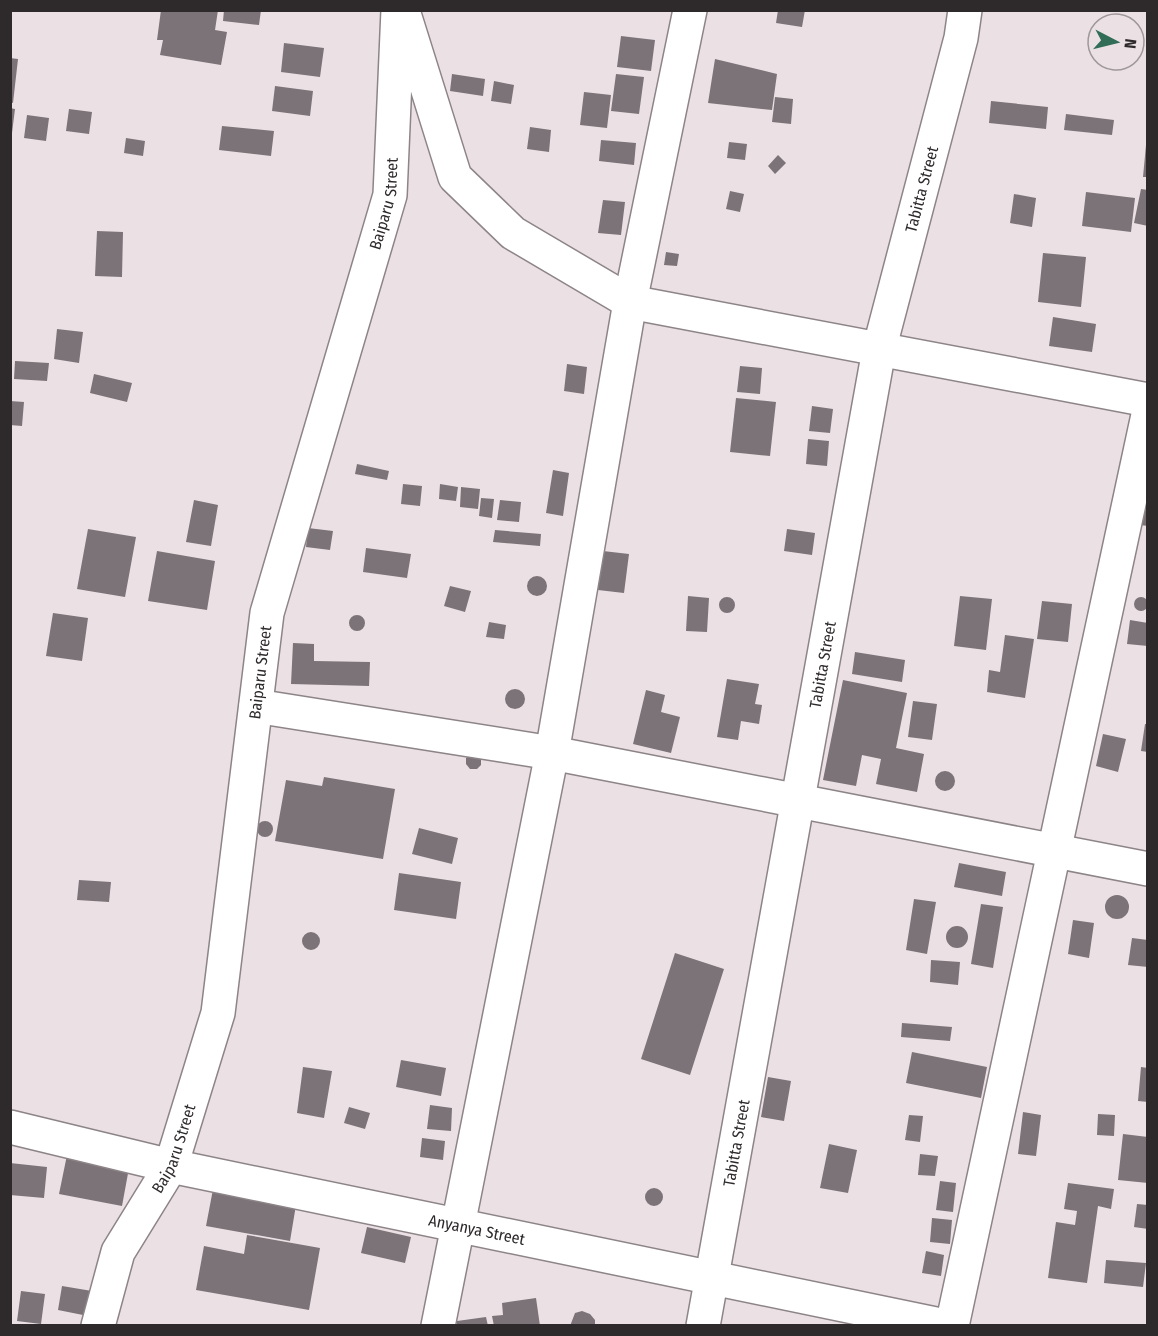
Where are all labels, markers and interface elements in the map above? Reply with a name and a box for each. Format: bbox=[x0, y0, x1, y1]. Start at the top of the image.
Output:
north arrow bbox=[1086, 12, 1146, 72]
text: N bbox=[1120, 38, 1140, 50]
street label: Tabitta Street bbox=[901, 143, 942, 234]
street label: Baiparu Street bbox=[365, 156, 401, 252]
street label: Tabitta Street bbox=[805, 619, 840, 710]
street label: Baiparu Street bbox=[245, 624, 275, 720]
street label: Tabitta Street bbox=[719, 1097, 753, 1188]
street label: Baiparu Street bbox=[147, 1101, 199, 1196]
street label: Anyanya Street bbox=[427, 1210, 527, 1249]

